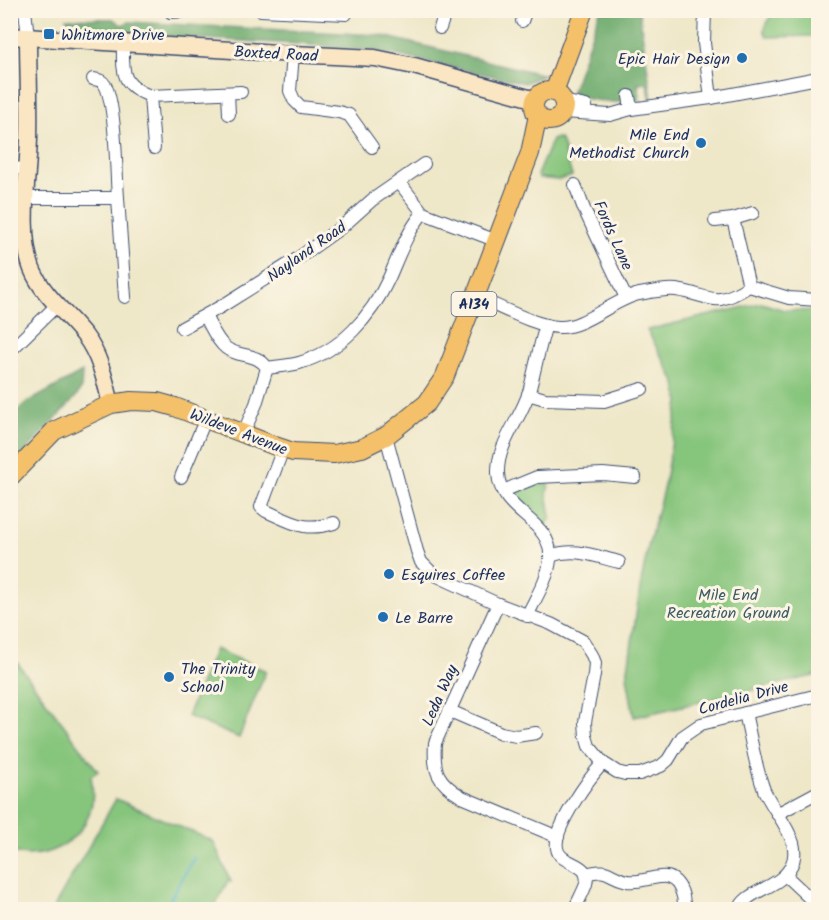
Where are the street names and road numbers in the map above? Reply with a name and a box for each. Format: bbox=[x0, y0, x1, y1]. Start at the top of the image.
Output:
street label: Boxted Road bbox=[233, 40, 320, 69]
street label: Fords Lane bbox=[586, 197, 639, 275]
street label: Nayland Road bbox=[262, 215, 353, 289]
road number: A134 bbox=[452, 292, 496, 316]
street label: Wildeve Avenue bbox=[186, 402, 291, 463]
street label: Leda Way bbox=[416, 660, 465, 731]
street label: Cordelia Drive bbox=[696, 674, 791, 722]

